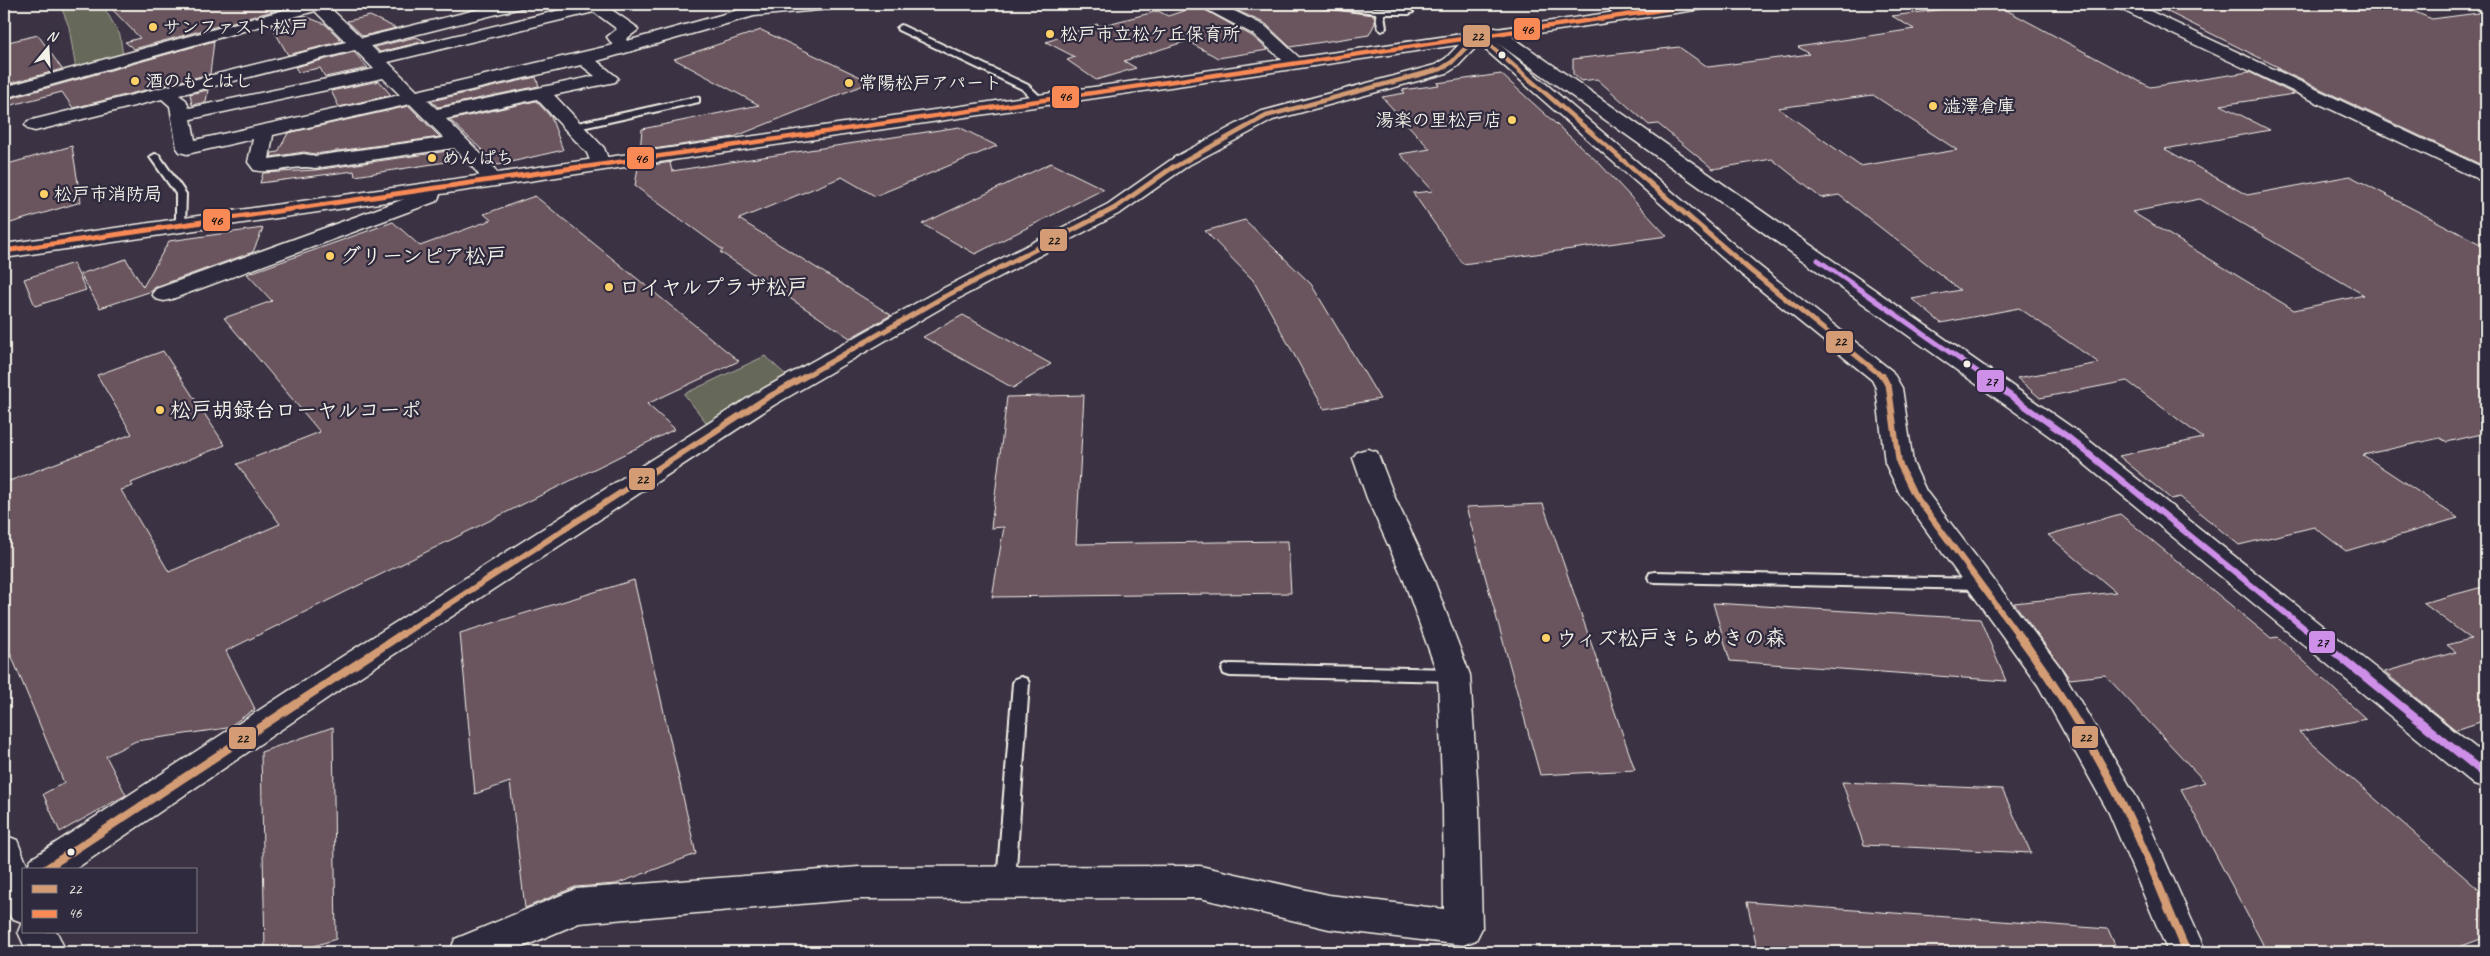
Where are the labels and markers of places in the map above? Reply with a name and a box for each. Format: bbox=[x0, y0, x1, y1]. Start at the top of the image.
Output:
place label: サンファスト松戸 bbox=[163, 16, 308, 38]
marker: サンファスト松戸 bbox=[147, 21, 159, 33]
place label: 松戸市立松ケ丘保育所 bbox=[1060, 23, 1240, 45]
marker: 松戸市立松ケ丘保育所 bbox=[1044, 28, 1056, 40]
unlabelled marker bbox=[1497, 50, 1507, 60]
place label: 酒のもとはし bbox=[145, 70, 253, 92]
place label: 常陽松戸アパート bbox=[859, 72, 1002, 94]
marker: 酒のもとはし bbox=[129, 75, 141, 87]
marker: 常陽松戸アパート bbox=[843, 77, 855, 89]
place label: 澁澤倉庫 bbox=[1943, 95, 2015, 117]
marker: 澁澤倉庫 bbox=[1927, 100, 1939, 112]
place label: 湯楽の里松戸店 bbox=[1376, 109, 1502, 131]
marker: 湯楽の里松戸店 bbox=[1506, 114, 1518, 126]
place label: めんぱち bbox=[442, 147, 514, 169]
marker: めんぱち bbox=[426, 152, 438, 164]
place label: 松戸市消防局 bbox=[54, 183, 162, 205]
marker: 松戸市消防局 bbox=[38, 188, 50, 200]
place label: グリーンピア松戸 bbox=[340, 243, 507, 269]
marker: グリーンピア松戸 bbox=[324, 250, 336, 262]
place label: ロイヤルプラザ松戸 bbox=[619, 274, 808, 300]
marker: ロイヤルプラザ松戸 bbox=[603, 281, 615, 293]
unlabelled marker bbox=[1962, 359, 1972, 369]
place label: 松戸胡録台ローヤルコーポ bbox=[170, 397, 422, 423]
marker: 松戸胡録台ローヤルコーポ bbox=[154, 404, 166, 416]
place label: ウィズ松戸きらめきの森 bbox=[1556, 625, 1786, 651]
marker: ウィズ松戸きらめきの森 bbox=[1540, 632, 1552, 644]
unlabelled marker bbox=[66, 847, 76, 857]

